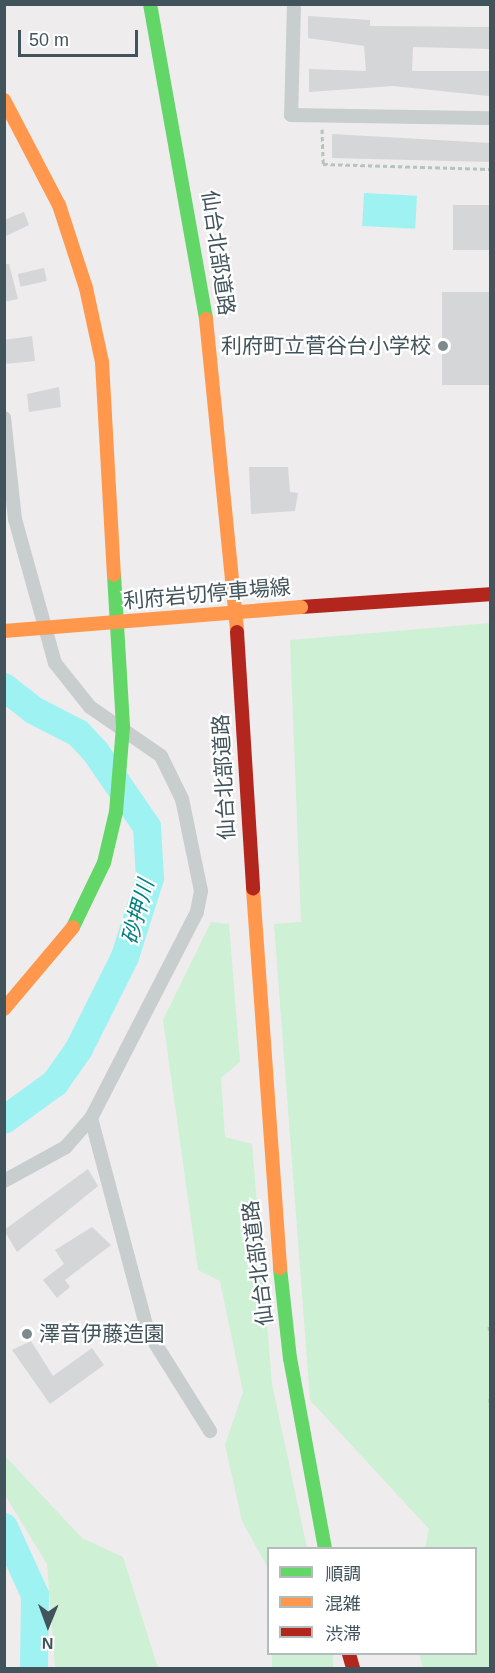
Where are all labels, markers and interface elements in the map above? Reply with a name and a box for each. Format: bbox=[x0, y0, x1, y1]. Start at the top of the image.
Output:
scale bar bbox=[21, 18, 141, 56]
text: 50 m bbox=[29, 30, 69, 50]
street label: 仙台北部道路 bbox=[197, 189, 239, 317]
place label: 利府町立菅谷台小学校 bbox=[221, 333, 431, 359]
marker: 利府町立菅谷台小学校 bbox=[436, 339, 450, 353]
street label: 利府岩切停車場線 bbox=[122, 574, 292, 614]
street label: 仙台北部道路 bbox=[208, 713, 240, 841]
water label: 砂押川 bbox=[117, 877, 159, 947]
street label: 仙台北部道路 bbox=[238, 1199, 278, 1327]
place label: 澤音伊藤造園 bbox=[39, 1321, 165, 1347]
marker: 澤音伊藤造園 bbox=[20, 1327, 34, 1341]
legend bbox=[267, 1547, 477, 1655]
text: 順調 bbox=[325, 1564, 361, 1584]
text: 混雑 bbox=[325, 1594, 361, 1614]
north arrow bbox=[18, 1595, 78, 1655]
text: 渋滞 bbox=[325, 1624, 361, 1644]
text: N bbox=[42, 1635, 54, 1652]

